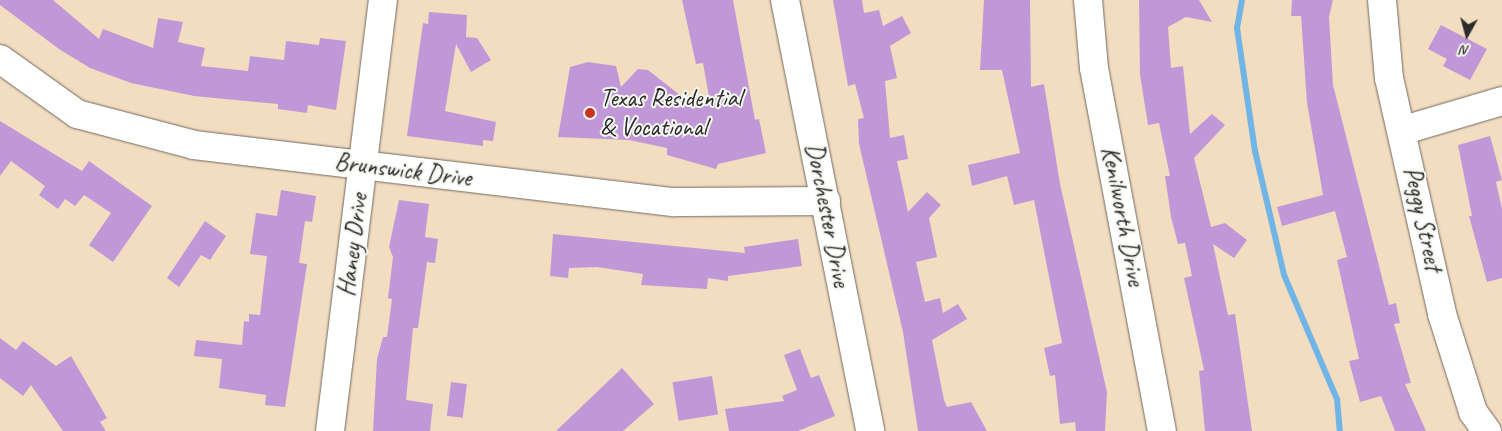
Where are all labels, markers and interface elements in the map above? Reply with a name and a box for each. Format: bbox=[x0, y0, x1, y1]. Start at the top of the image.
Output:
north arrow bbox=[1442, 10, 1492, 60]
text: N bbox=[1460, 41, 1470, 59]
place label: Texas Residential & Vocational bbox=[600, 84, 742, 143]
marker: Texas Residential & Vocational bbox=[584, 107, 596, 119]
street label: Dorchester Drive bbox=[799, 141, 857, 289]
street label: Kenilworth Drive bbox=[1095, 144, 1151, 288]
street label: Brunswick Drive bbox=[333, 147, 473, 193]
street label: Peggy Street bbox=[1397, 164, 1449, 274]
street label: Haney Drive bbox=[332, 192, 374, 298]

